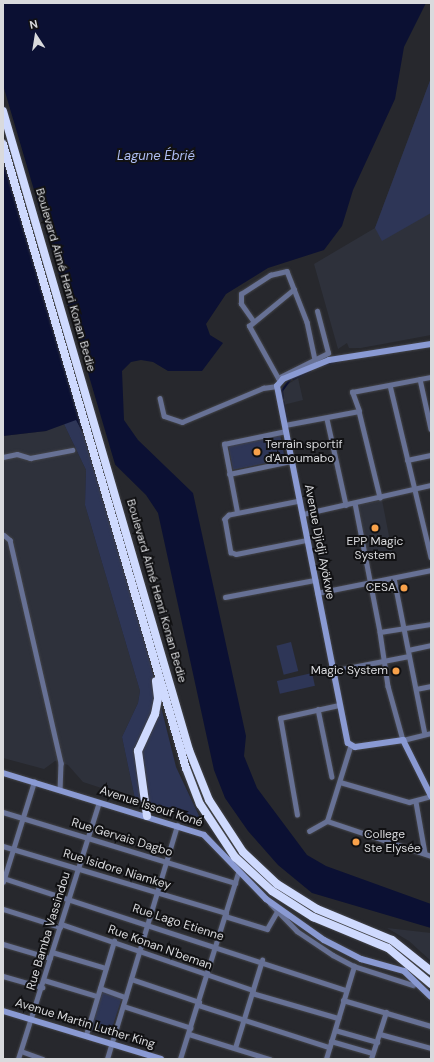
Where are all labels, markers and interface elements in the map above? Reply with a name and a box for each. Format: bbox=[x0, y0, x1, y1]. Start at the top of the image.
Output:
north arrow bbox=[16, 16, 56, 56]
text: N bbox=[28, 17, 39, 32]
water label: Lagune Ébrié bbox=[117, 148, 195, 164]
street label: Boulevard Aimé Henri Konan Bedie bbox=[32, 187, 98, 373]
place label: Terrain sportif d'Anoumabo bbox=[265, 438, 343, 466]
marker: Terrain sportif d'Anoumabo bbox=[252, 447, 262, 457]
street label: Avenue Djidji Ayökwe bbox=[301, 483, 337, 601]
street label: Boulevard Aimé Henri Konan Bedie bbox=[123, 498, 189, 684]
marker: EPP Magic System bbox=[370, 523, 380, 533]
place label: EPP Magic System bbox=[347, 535, 403, 563]
place label: CESA bbox=[366, 581, 396, 595]
marker: CESA bbox=[399, 583, 409, 593]
place label: Magic System bbox=[311, 664, 388, 678]
marker: Magic System bbox=[391, 666, 401, 676]
street label: Avenue Issouf Koné bbox=[98, 784, 204, 830]
street label: Rue Gervais Dagbo bbox=[70, 816, 174, 860]
place label: College Ste Elysée bbox=[364, 828, 421, 856]
marker: College Ste Elysée bbox=[351, 837, 361, 847]
street label: Rue Isidore Niamkey bbox=[61, 847, 173, 893]
street label: Rue Bamba Vassindou bbox=[24, 870, 74, 992]
street label: Rue Lago Etienne bbox=[130, 901, 226, 945]
street label: Rue Konan N'beman bbox=[106, 922, 214, 974]
street label: Avenue Martin Luther King bbox=[13, 996, 157, 1052]

